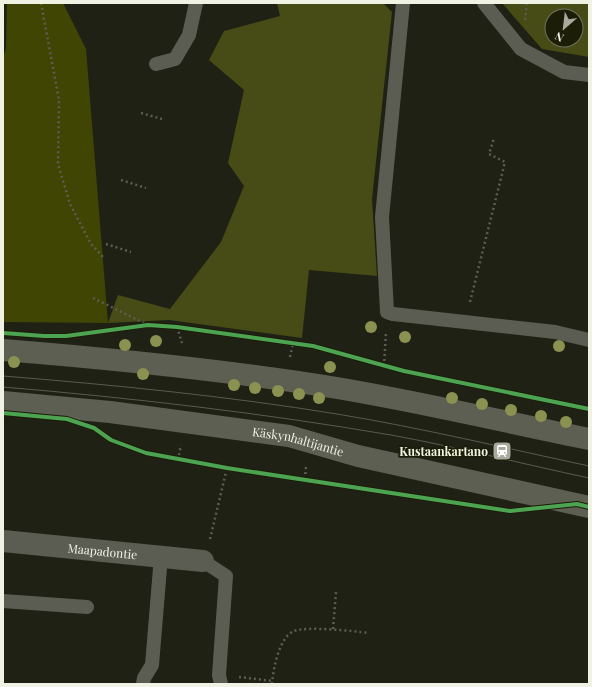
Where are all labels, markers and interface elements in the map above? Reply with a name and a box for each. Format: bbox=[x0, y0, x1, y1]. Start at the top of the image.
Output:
north arrow bbox=[544, 8, 584, 48]
text: N bbox=[552, 29, 566, 46]
street label: Käskynhaltijantie bbox=[251, 423, 346, 459]
station icon: Kustaankartano bbox=[491, 440, 513, 462]
place label: Kustaankartano bbox=[399, 443, 488, 459]
street label: Maapadontie bbox=[67, 540, 138, 562]

